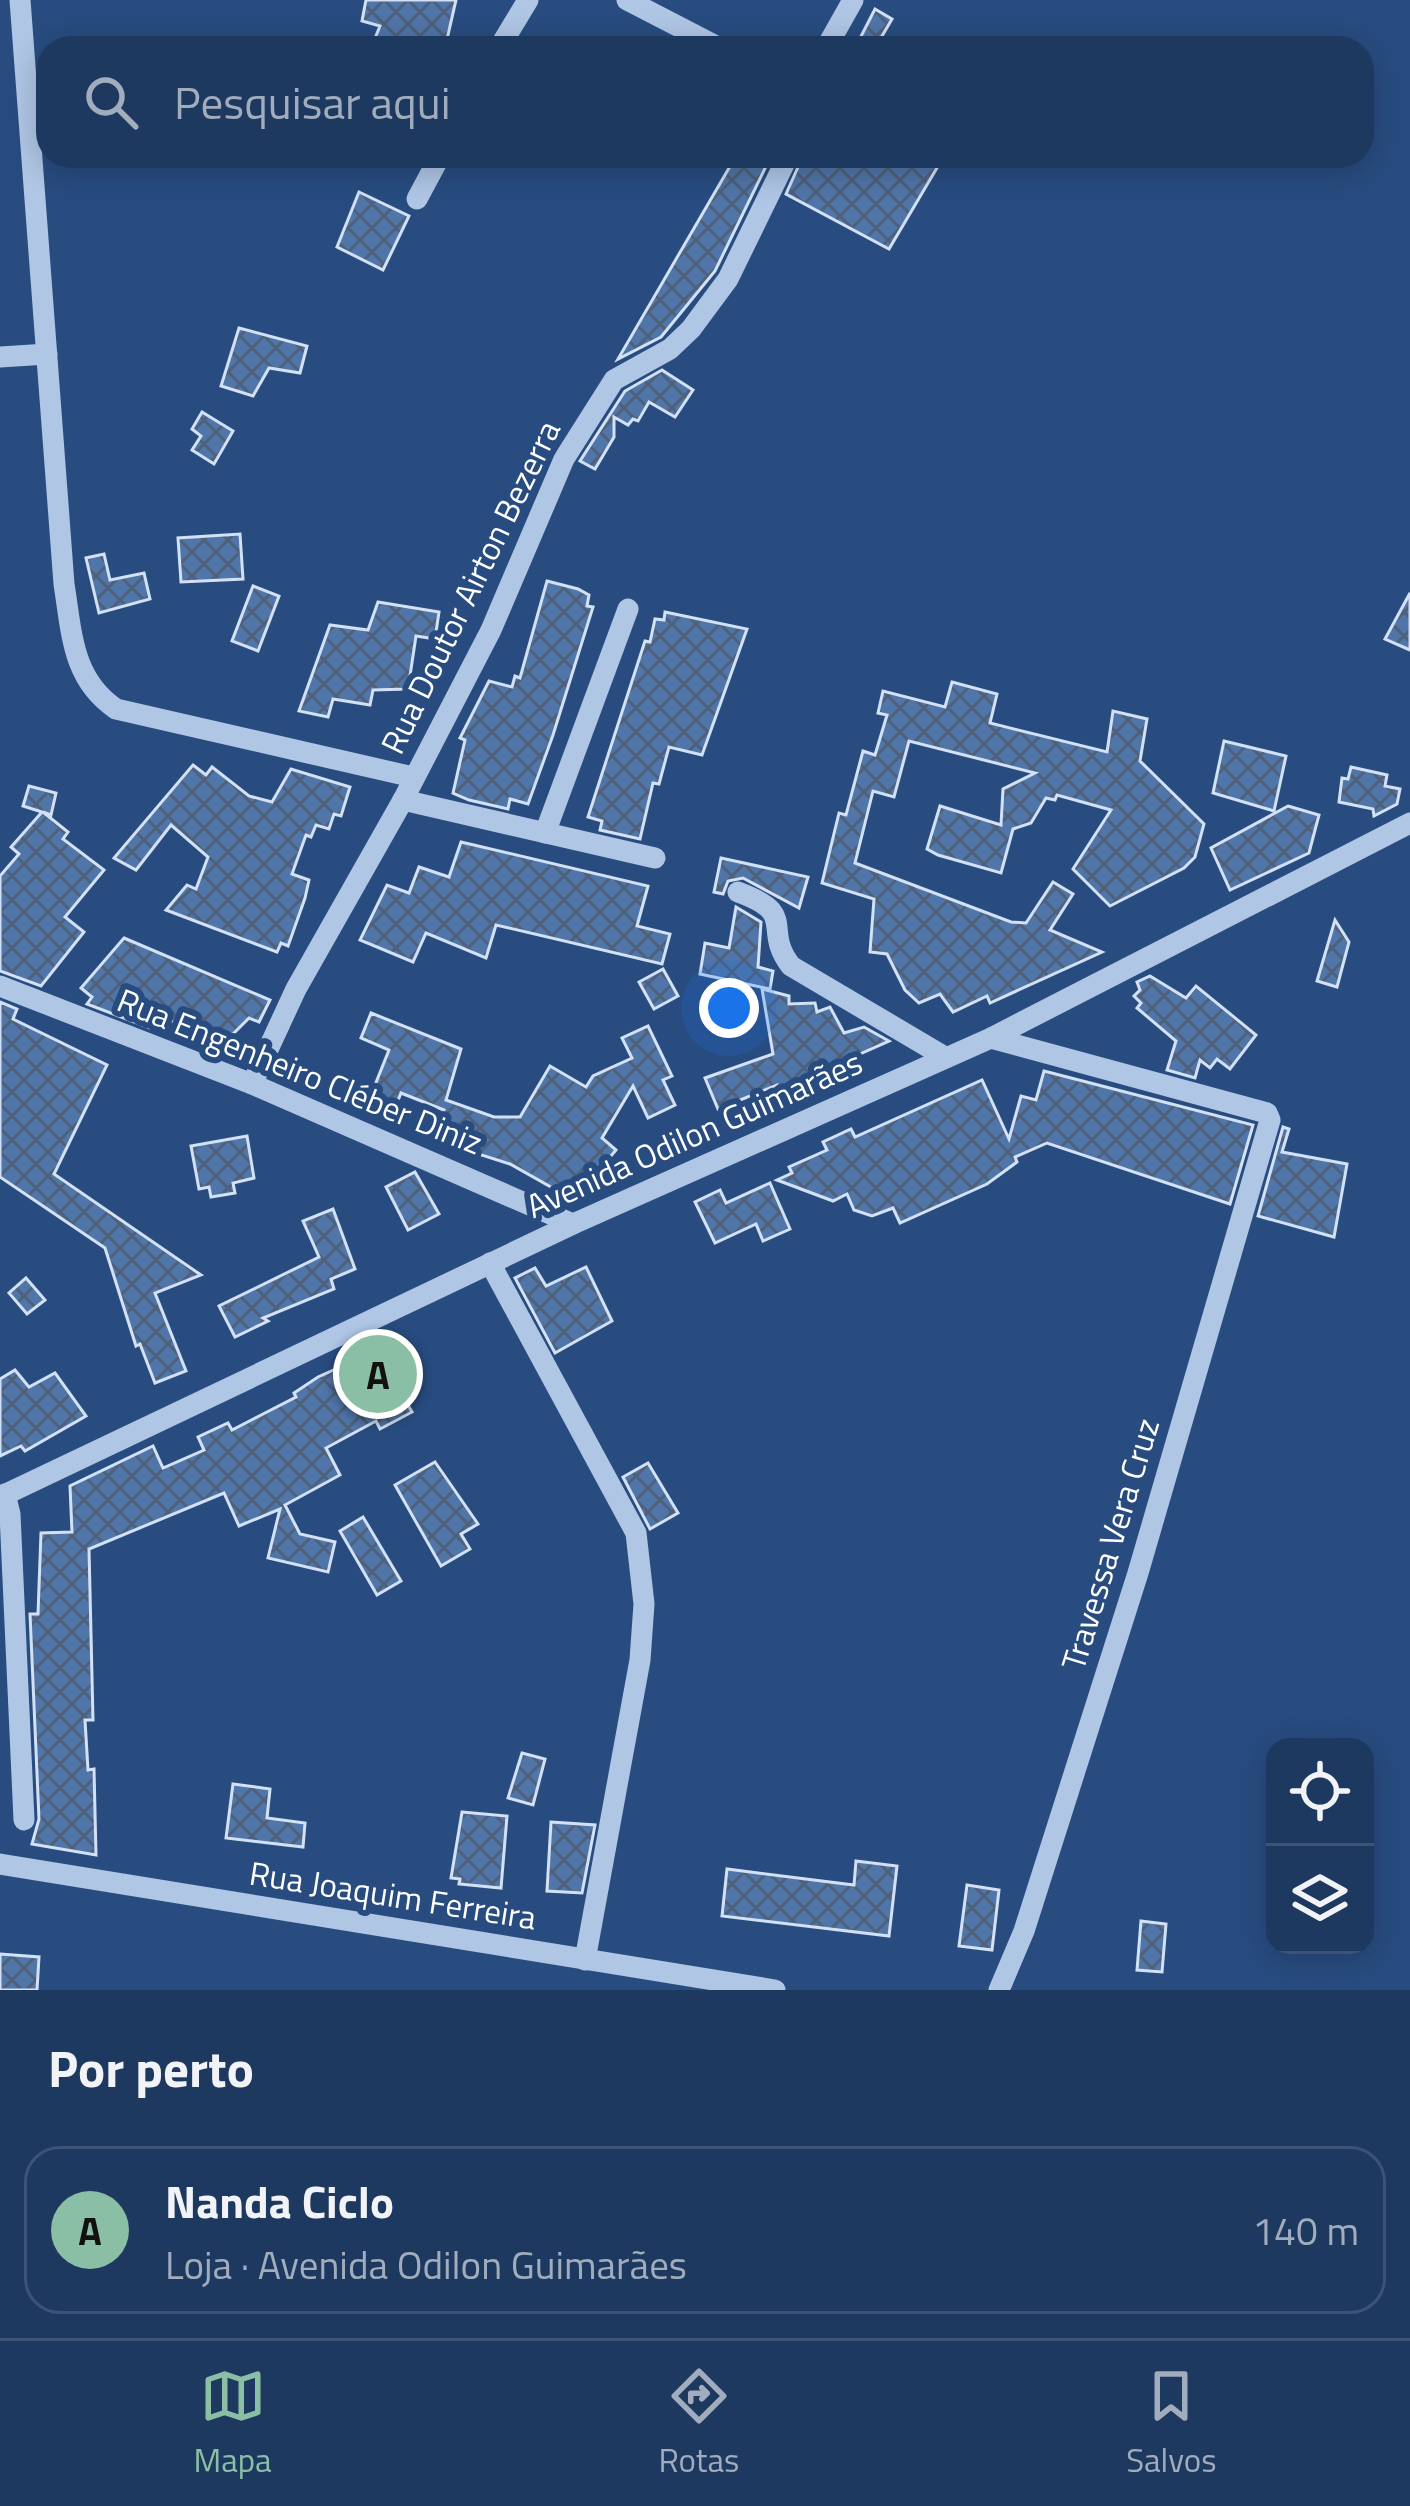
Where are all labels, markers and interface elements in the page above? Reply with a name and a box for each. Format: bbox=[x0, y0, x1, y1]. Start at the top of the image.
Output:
search box bbox=[36, 36, 1374, 168]
text: Pesquisar aqui bbox=[174, 68, 450, 136]
icon: search bbox=[78, 69, 144, 135]
street label: Rua Doutor Airton Bezerra bbox=[367, 412, 573, 762]
street label: Rua Engenheiro Cléber Diniz bbox=[110, 975, 490, 1167]
your location bbox=[699, 978, 759, 1038]
street label: Avenida Odilon Guimarães bbox=[518, 1037, 870, 1231]
pin: A bbox=[339, 1329, 417, 1419]
street label: Travessa Vera Cruz bbox=[1048, 1412, 1172, 1676]
map controls bbox=[1266, 1738, 1374, 1954]
button: locate bbox=[1266, 1738, 1374, 1846]
button: layers bbox=[1266, 1846, 1374, 1954]
street label: Rua Joaquim Ferreira bbox=[246, 1848, 540, 1942]
text: Por perto bbox=[48, 2029, 254, 2107]
text: Nanda Ciclo bbox=[165, 2167, 394, 2235]
text: A bbox=[78, 2201, 102, 2260]
text: 140 m bbox=[1252, 2201, 1359, 2260]
text: Loja · Avenida Odilon Guimarães bbox=[165, 2235, 687, 2294]
tab: Mapa bbox=[193, 2363, 272, 2485]
tab: Rotas bbox=[659, 2363, 739, 2485]
tab: Salvos bbox=[1126, 2363, 1217, 2485]

